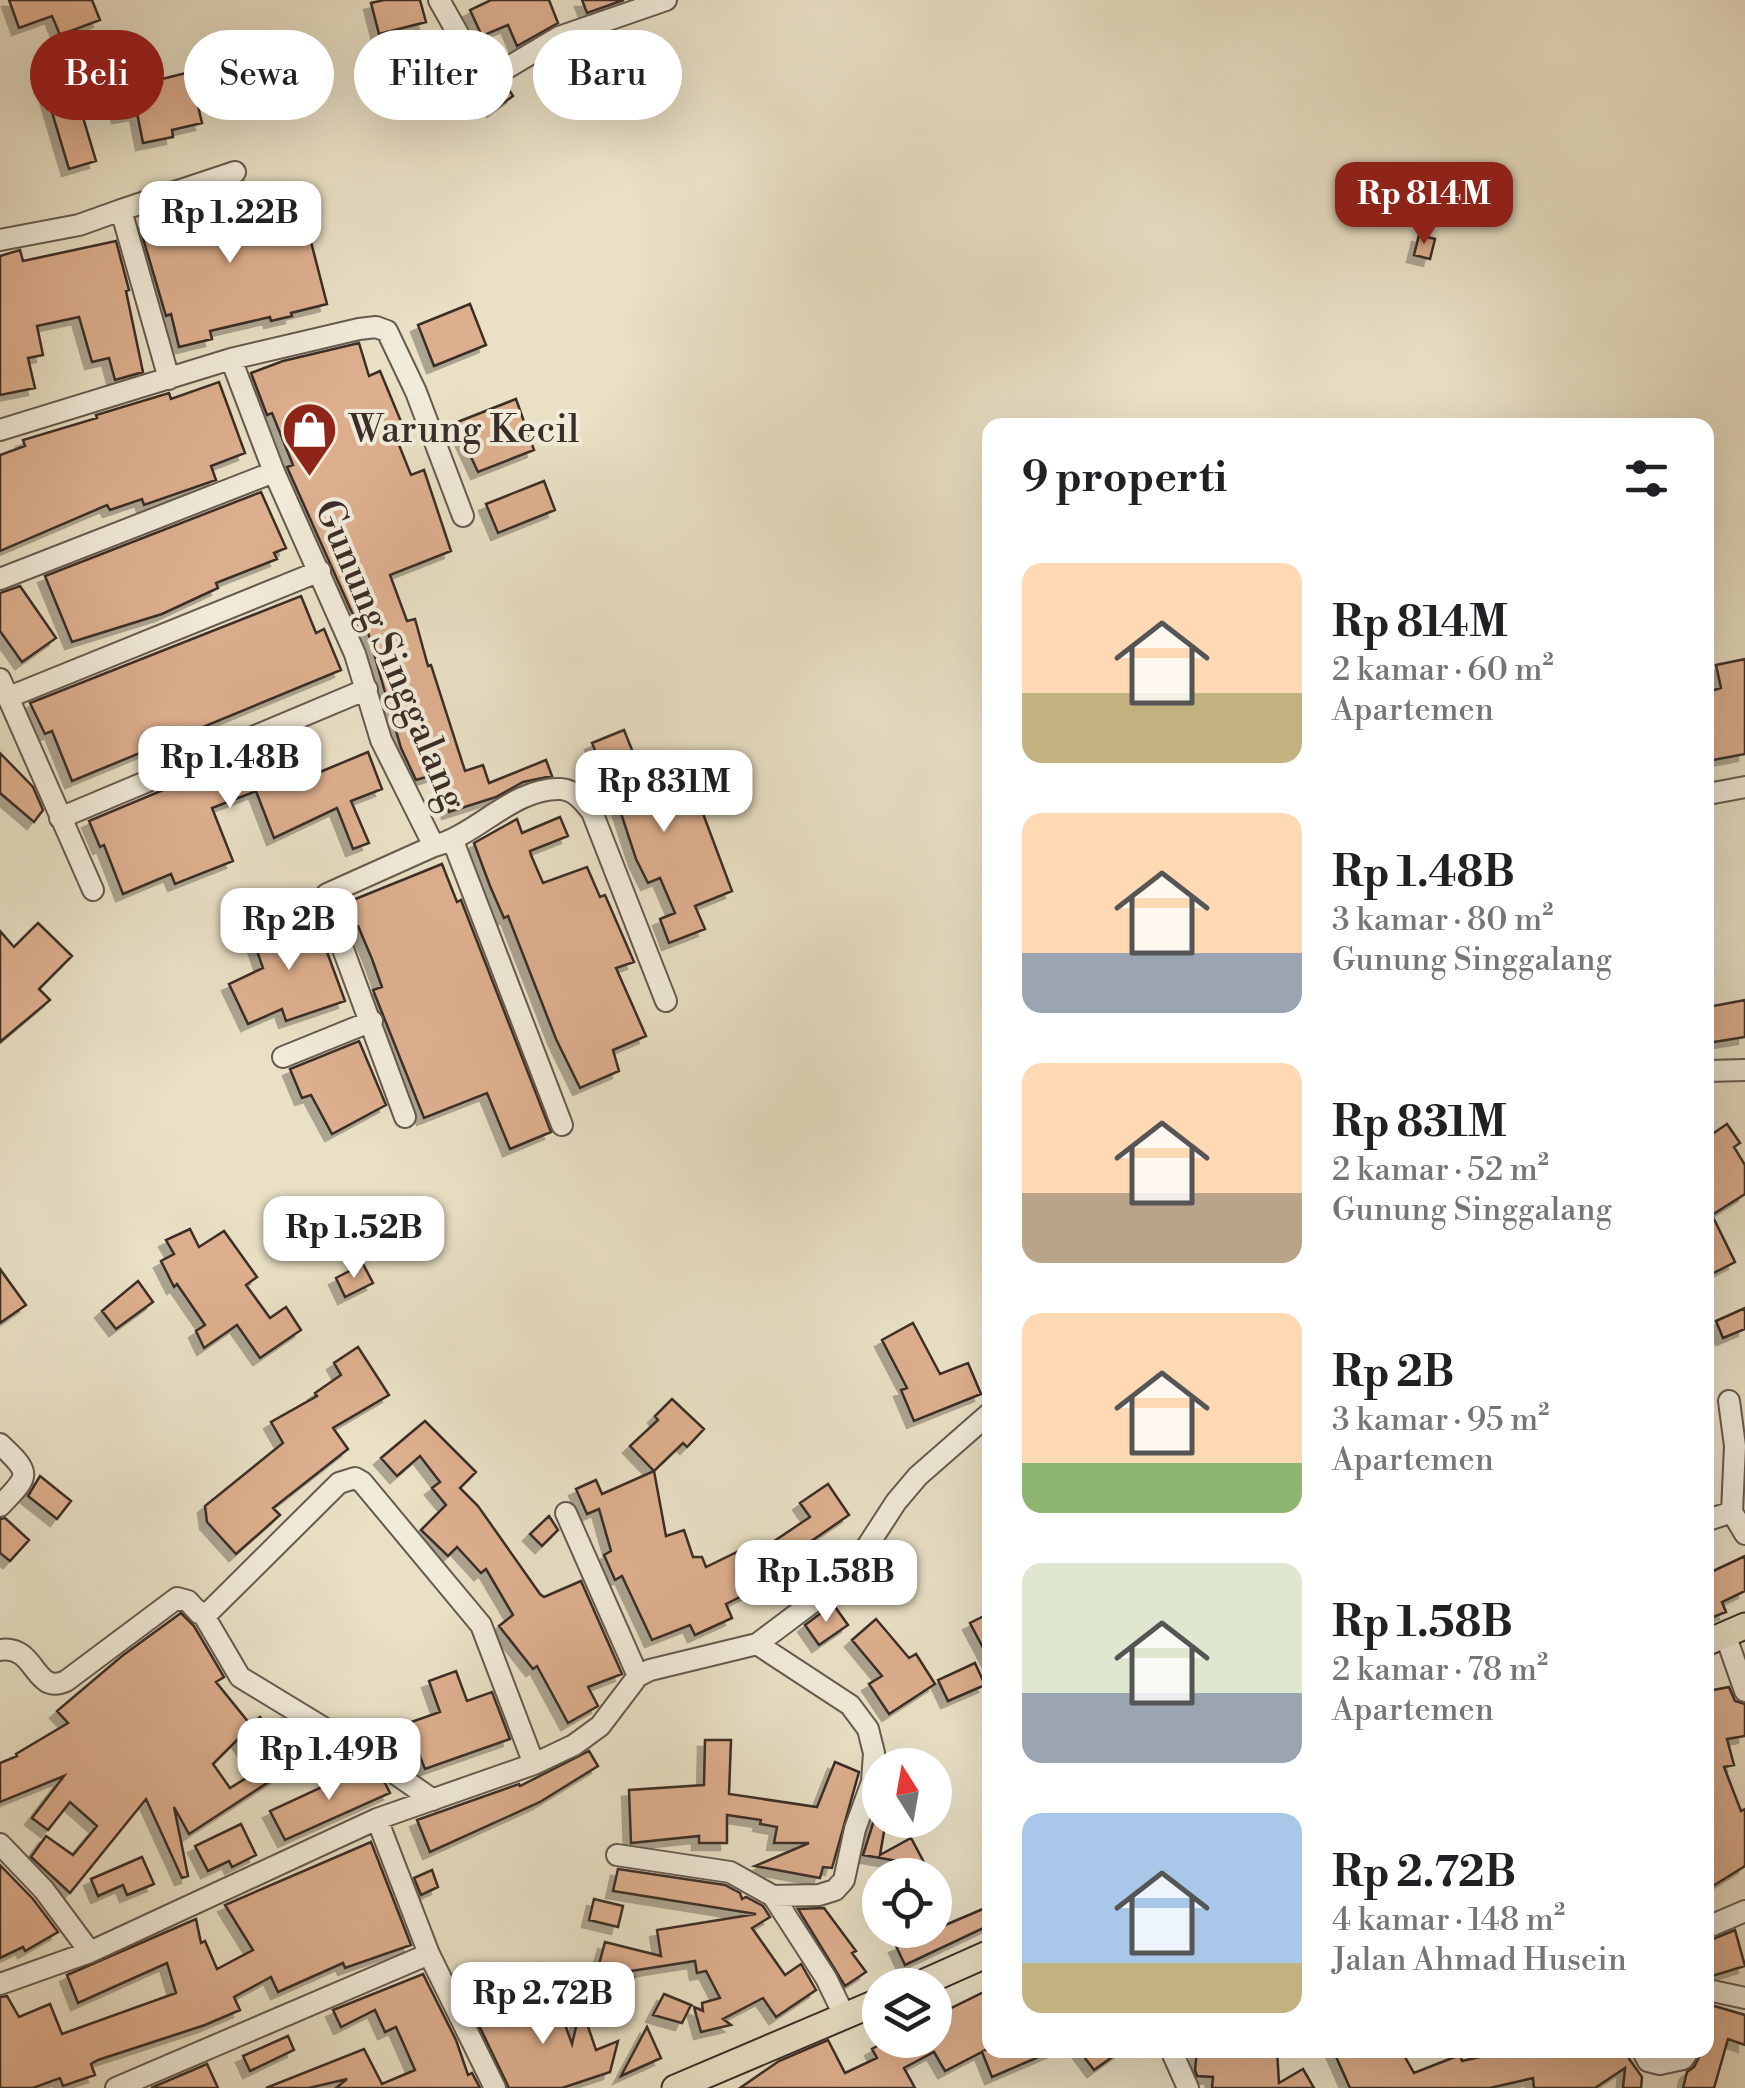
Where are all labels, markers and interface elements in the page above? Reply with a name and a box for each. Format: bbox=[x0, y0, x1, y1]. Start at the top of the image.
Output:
chip: Beli bbox=[30, 30, 164, 120]
chip: Sewa bbox=[184, 30, 334, 120]
chip: Filter bbox=[354, 30, 513, 120]
chip: Baru bbox=[533, 30, 682, 120]
pin: Rp 814M bbox=[1332, 162, 1516, 247]
text: Rp 814M bbox=[1357, 174, 1491, 214]
pin: Rp 1.22B bbox=[127, 181, 333, 266]
text: Rp 1.22B bbox=[161, 193, 299, 233]
shop icon: Warung Kecil bbox=[280, 400, 340, 479]
place label: Warung Kecil bbox=[348, 407, 579, 454]
icon: filters bbox=[1619, 451, 1674, 506]
text: 9 properti bbox=[1022, 452, 1227, 505]
street label: Gunung Singgalang bbox=[303, 493, 477, 818]
text: Rp 814M bbox=[1332, 597, 1508, 650]
icon: home bbox=[1102, 603, 1222, 723]
text: 2 kamar · 60 m² bbox=[1332, 650, 1554, 690]
text: Apartemen bbox=[1332, 690, 1494, 730]
pin: Rp 1.48B bbox=[127, 726, 333, 811]
text: Rp 1.48B bbox=[160, 738, 300, 778]
pin: Rp 831M bbox=[572, 750, 756, 835]
text: Rp 831M bbox=[597, 762, 731, 802]
text: Rp 1.48B bbox=[1332, 847, 1515, 900]
icon: home bbox=[1102, 853, 1222, 973]
pin: Rp 2B bbox=[219, 888, 359, 973]
text: Rp 2B bbox=[242, 900, 336, 940]
text: 3 kamar · 80 m² bbox=[1332, 900, 1553, 940]
text: Gunung Singgalang bbox=[1332, 940, 1612, 980]
text: Rp 831M bbox=[1332, 1097, 1507, 1150]
icon: home bbox=[1102, 1103, 1222, 1223]
text: 2 kamar · 52 m² bbox=[1332, 1150, 1549, 1190]
text: Gunung Singgalang bbox=[1332, 1190, 1612, 1230]
pin: Rp 1.52B bbox=[251, 1196, 457, 1281]
text: Rp 1.52B bbox=[285, 1208, 423, 1248]
text: Rp 2B bbox=[1332, 1347, 1454, 1400]
icon: home bbox=[1102, 1353, 1222, 1473]
text: 3 kamar · 95 m² bbox=[1332, 1400, 1550, 1440]
text: Apartemen bbox=[1332, 1440, 1494, 1480]
pin: Rp 1.58B bbox=[723, 1540, 929, 1625]
text: Rp 1.58B bbox=[757, 1552, 895, 1592]
text: Rp 1.58B bbox=[1332, 1597, 1513, 1650]
icon: home bbox=[1102, 1603, 1222, 1723]
text: 2 kamar · 78 m² bbox=[1332, 1650, 1548, 1690]
text: Apartemen bbox=[1332, 1690, 1494, 1730]
pin: Rp 1.49B bbox=[226, 1718, 432, 1803]
text: Rp 1.49B bbox=[259, 1730, 399, 1770]
north arrow bbox=[862, 1748, 952, 1838]
map controls bbox=[862, 1748, 952, 2058]
text: Rp 2.72B bbox=[1332, 1847, 1516, 1900]
icon: home bbox=[1102, 1853, 1222, 1973]
button: locate bbox=[862, 1858, 952, 1948]
text: 4 kamar · 148 m² bbox=[1332, 1900, 1565, 1940]
text: Jalan Ahmad Husein bbox=[1332, 1940, 1627, 1980]
pin: Rp 2.72B bbox=[440, 1962, 646, 2047]
button: layers bbox=[862, 1968, 952, 2058]
text: Rp 2.72B bbox=[473, 1974, 613, 2014]

